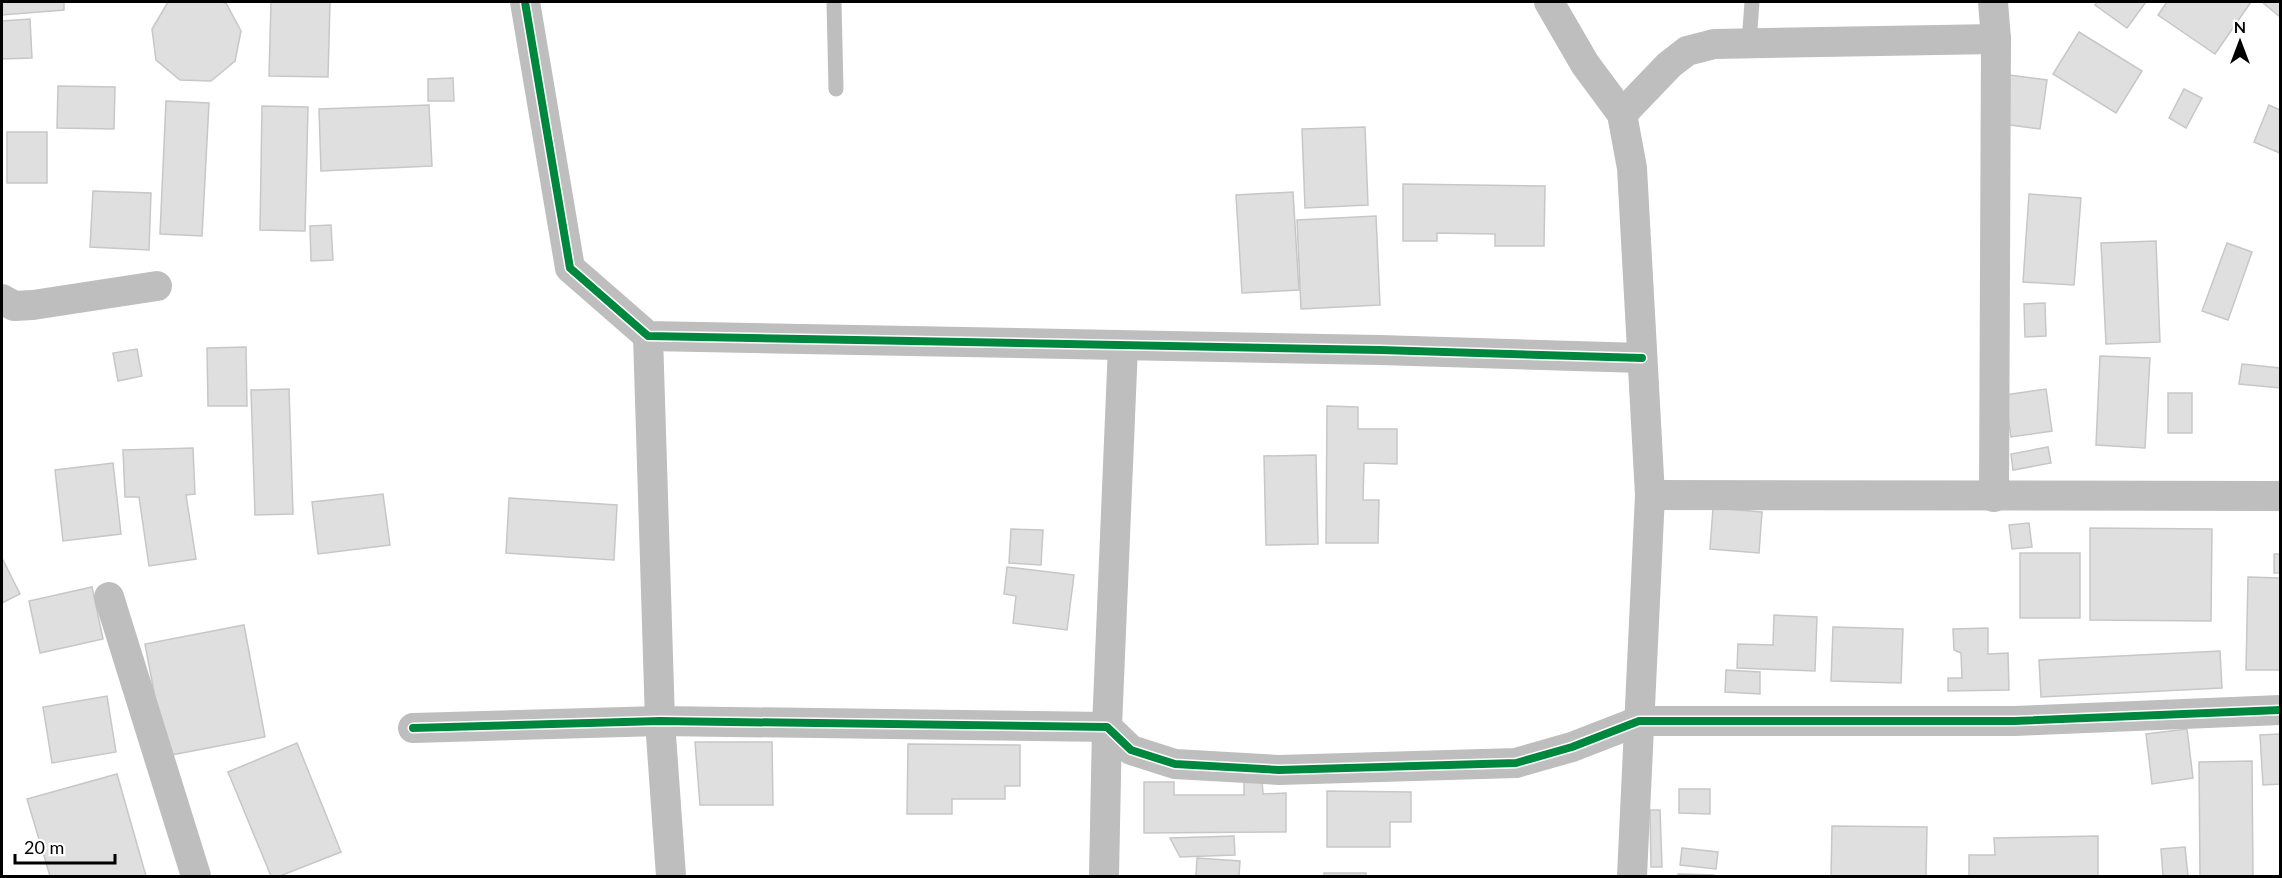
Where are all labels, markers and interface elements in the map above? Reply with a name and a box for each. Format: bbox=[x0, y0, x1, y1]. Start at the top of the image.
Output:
north arrow bbox=[2210, 12, 2270, 72]
text: N bbox=[2234, 17, 2246, 36]
scale bar bbox=[15, 827, 116, 865]
text: 20 m bbox=[24, 836, 64, 858]

